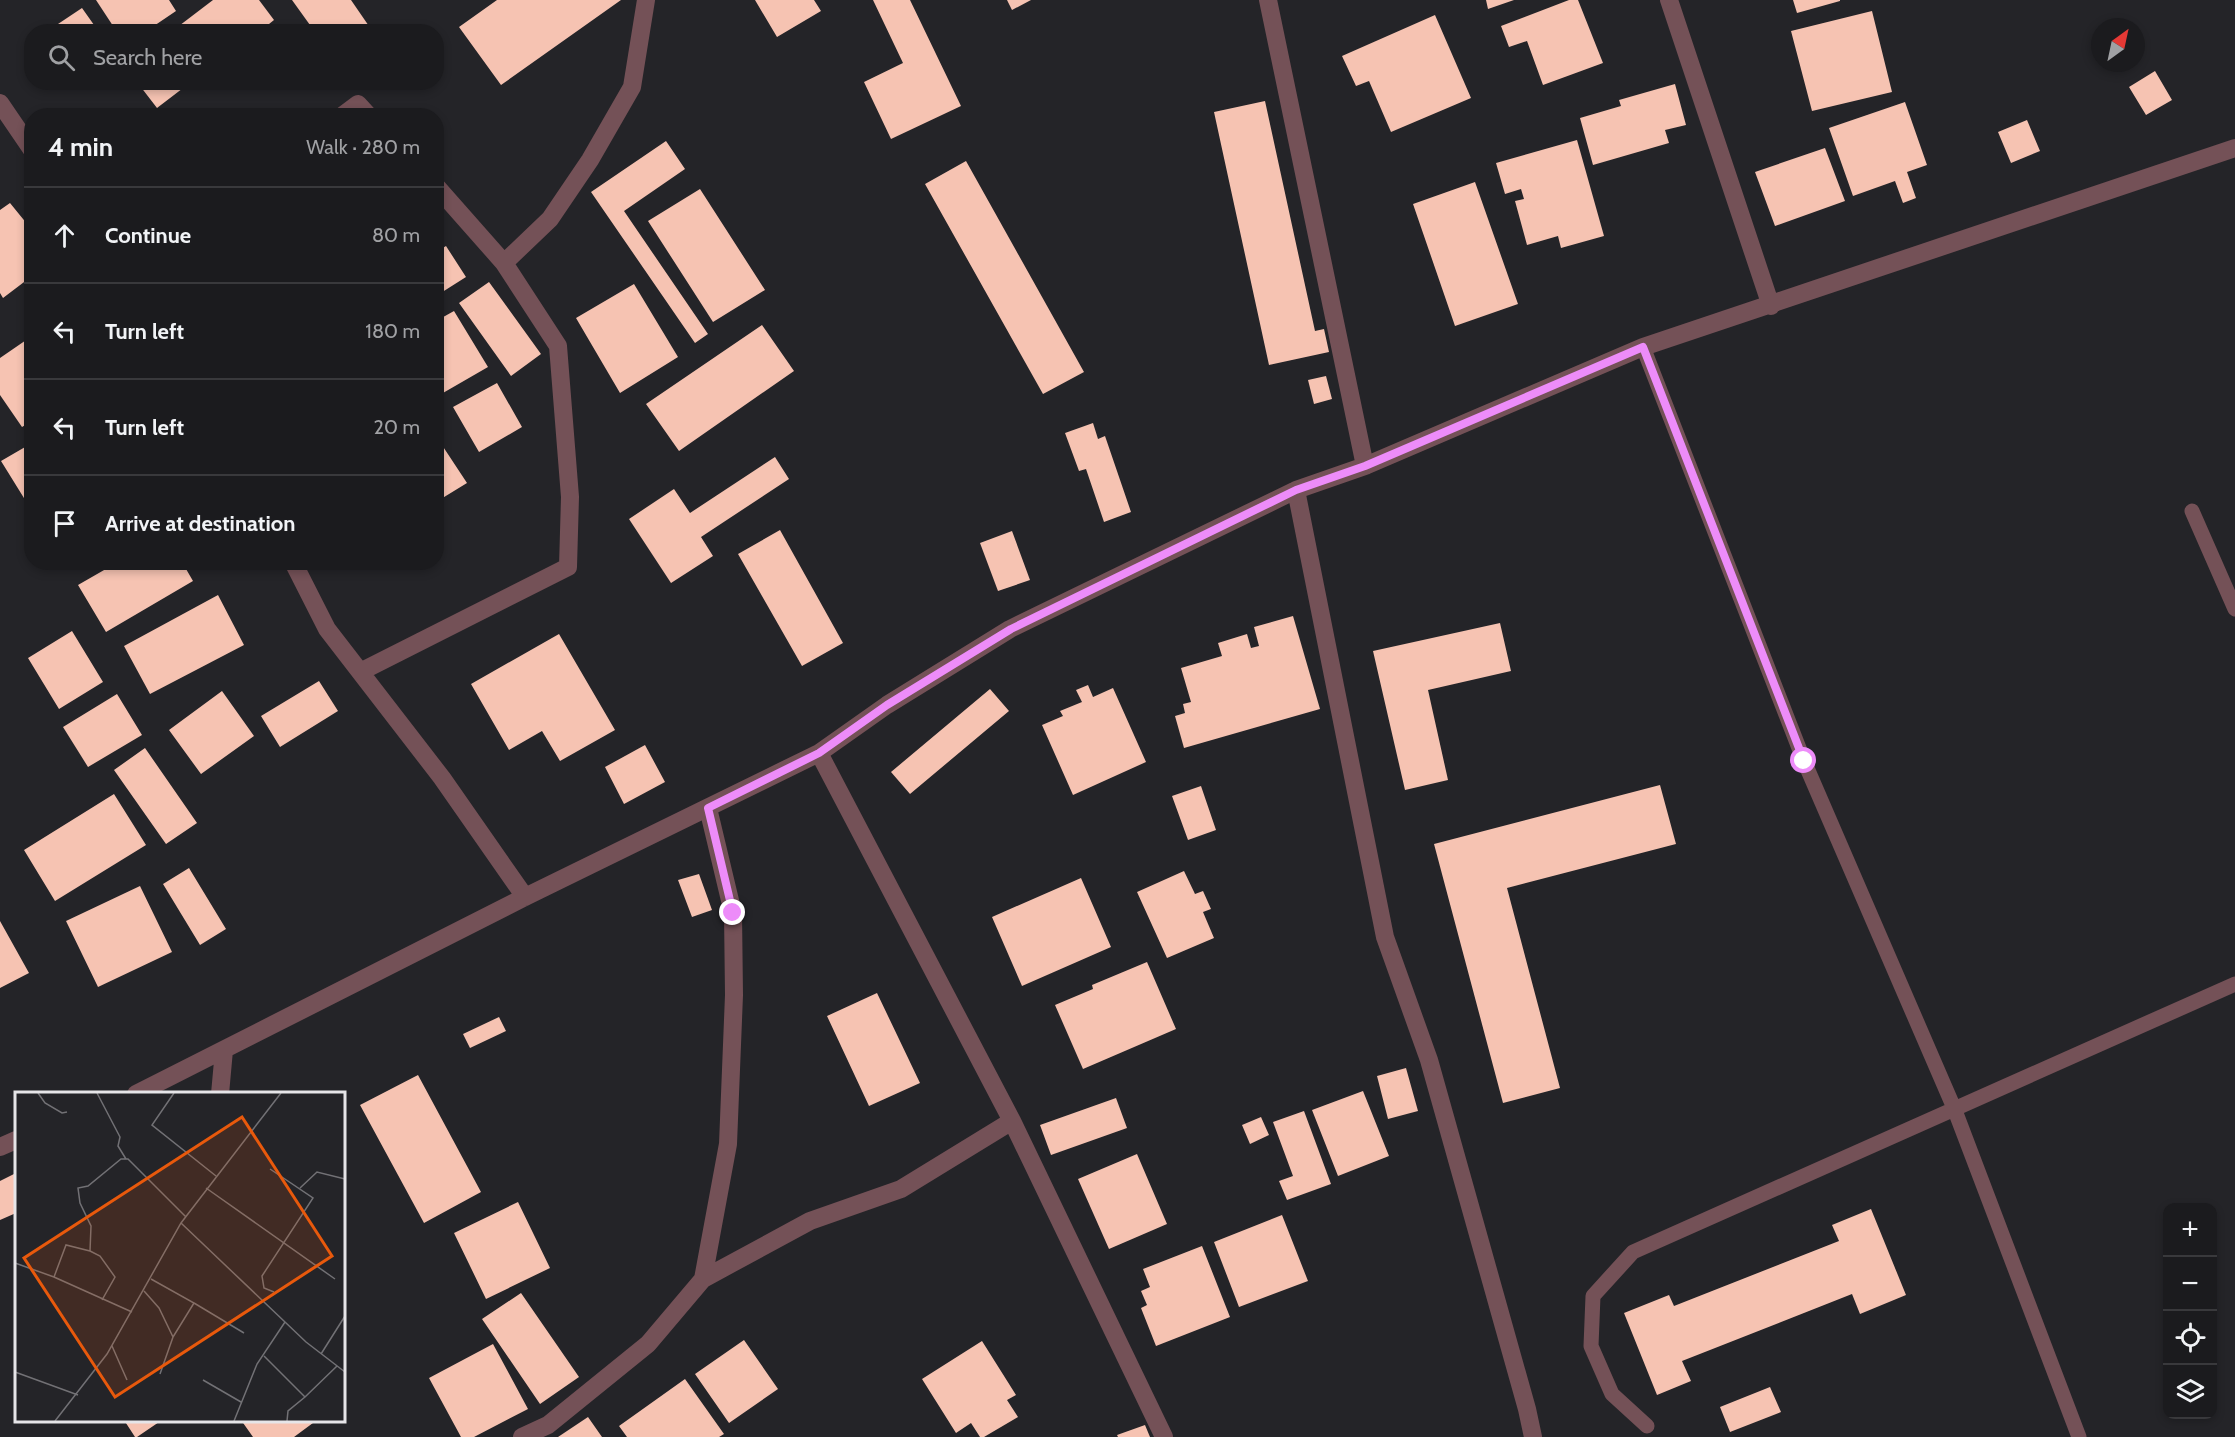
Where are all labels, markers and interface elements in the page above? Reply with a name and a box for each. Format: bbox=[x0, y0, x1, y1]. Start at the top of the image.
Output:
north arrow bbox=[2091, 18, 2145, 72]
search box bbox=[24, 24, 444, 90]
icon: search bbox=[45, 41, 78, 74]
text: Search here bbox=[93, 44, 202, 71]
text: 4 min bbox=[48, 131, 113, 163]
text: Walk · 280 m bbox=[306, 135, 420, 159]
icon: ahead bbox=[48, 219, 81, 252]
text: Continue bbox=[105, 222, 191, 249]
text: 80 m bbox=[372, 223, 420, 247]
icon: left bbox=[48, 315, 81, 348]
text: Turn left bbox=[105, 318, 184, 345]
text: 180 m bbox=[365, 319, 420, 343]
icon: left bbox=[48, 411, 81, 444]
text: Turn left bbox=[105, 414, 184, 441]
text: 20 m bbox=[374, 415, 420, 439]
icon: arrive bbox=[48, 507, 81, 540]
text: Arrive at destination bbox=[105, 510, 295, 537]
route start bbox=[1790, 747, 1816, 773]
route end bbox=[719, 899, 745, 925]
inset map bbox=[15, 1092, 345, 1422]
map controls bbox=[2163, 1203, 2217, 1419]
button: + bbox=[2163, 1203, 2217, 1257]
button: − bbox=[2163, 1257, 2217, 1311]
button: locate bbox=[2163, 1311, 2217, 1365]
button: layers bbox=[2163, 1365, 2217, 1419]

